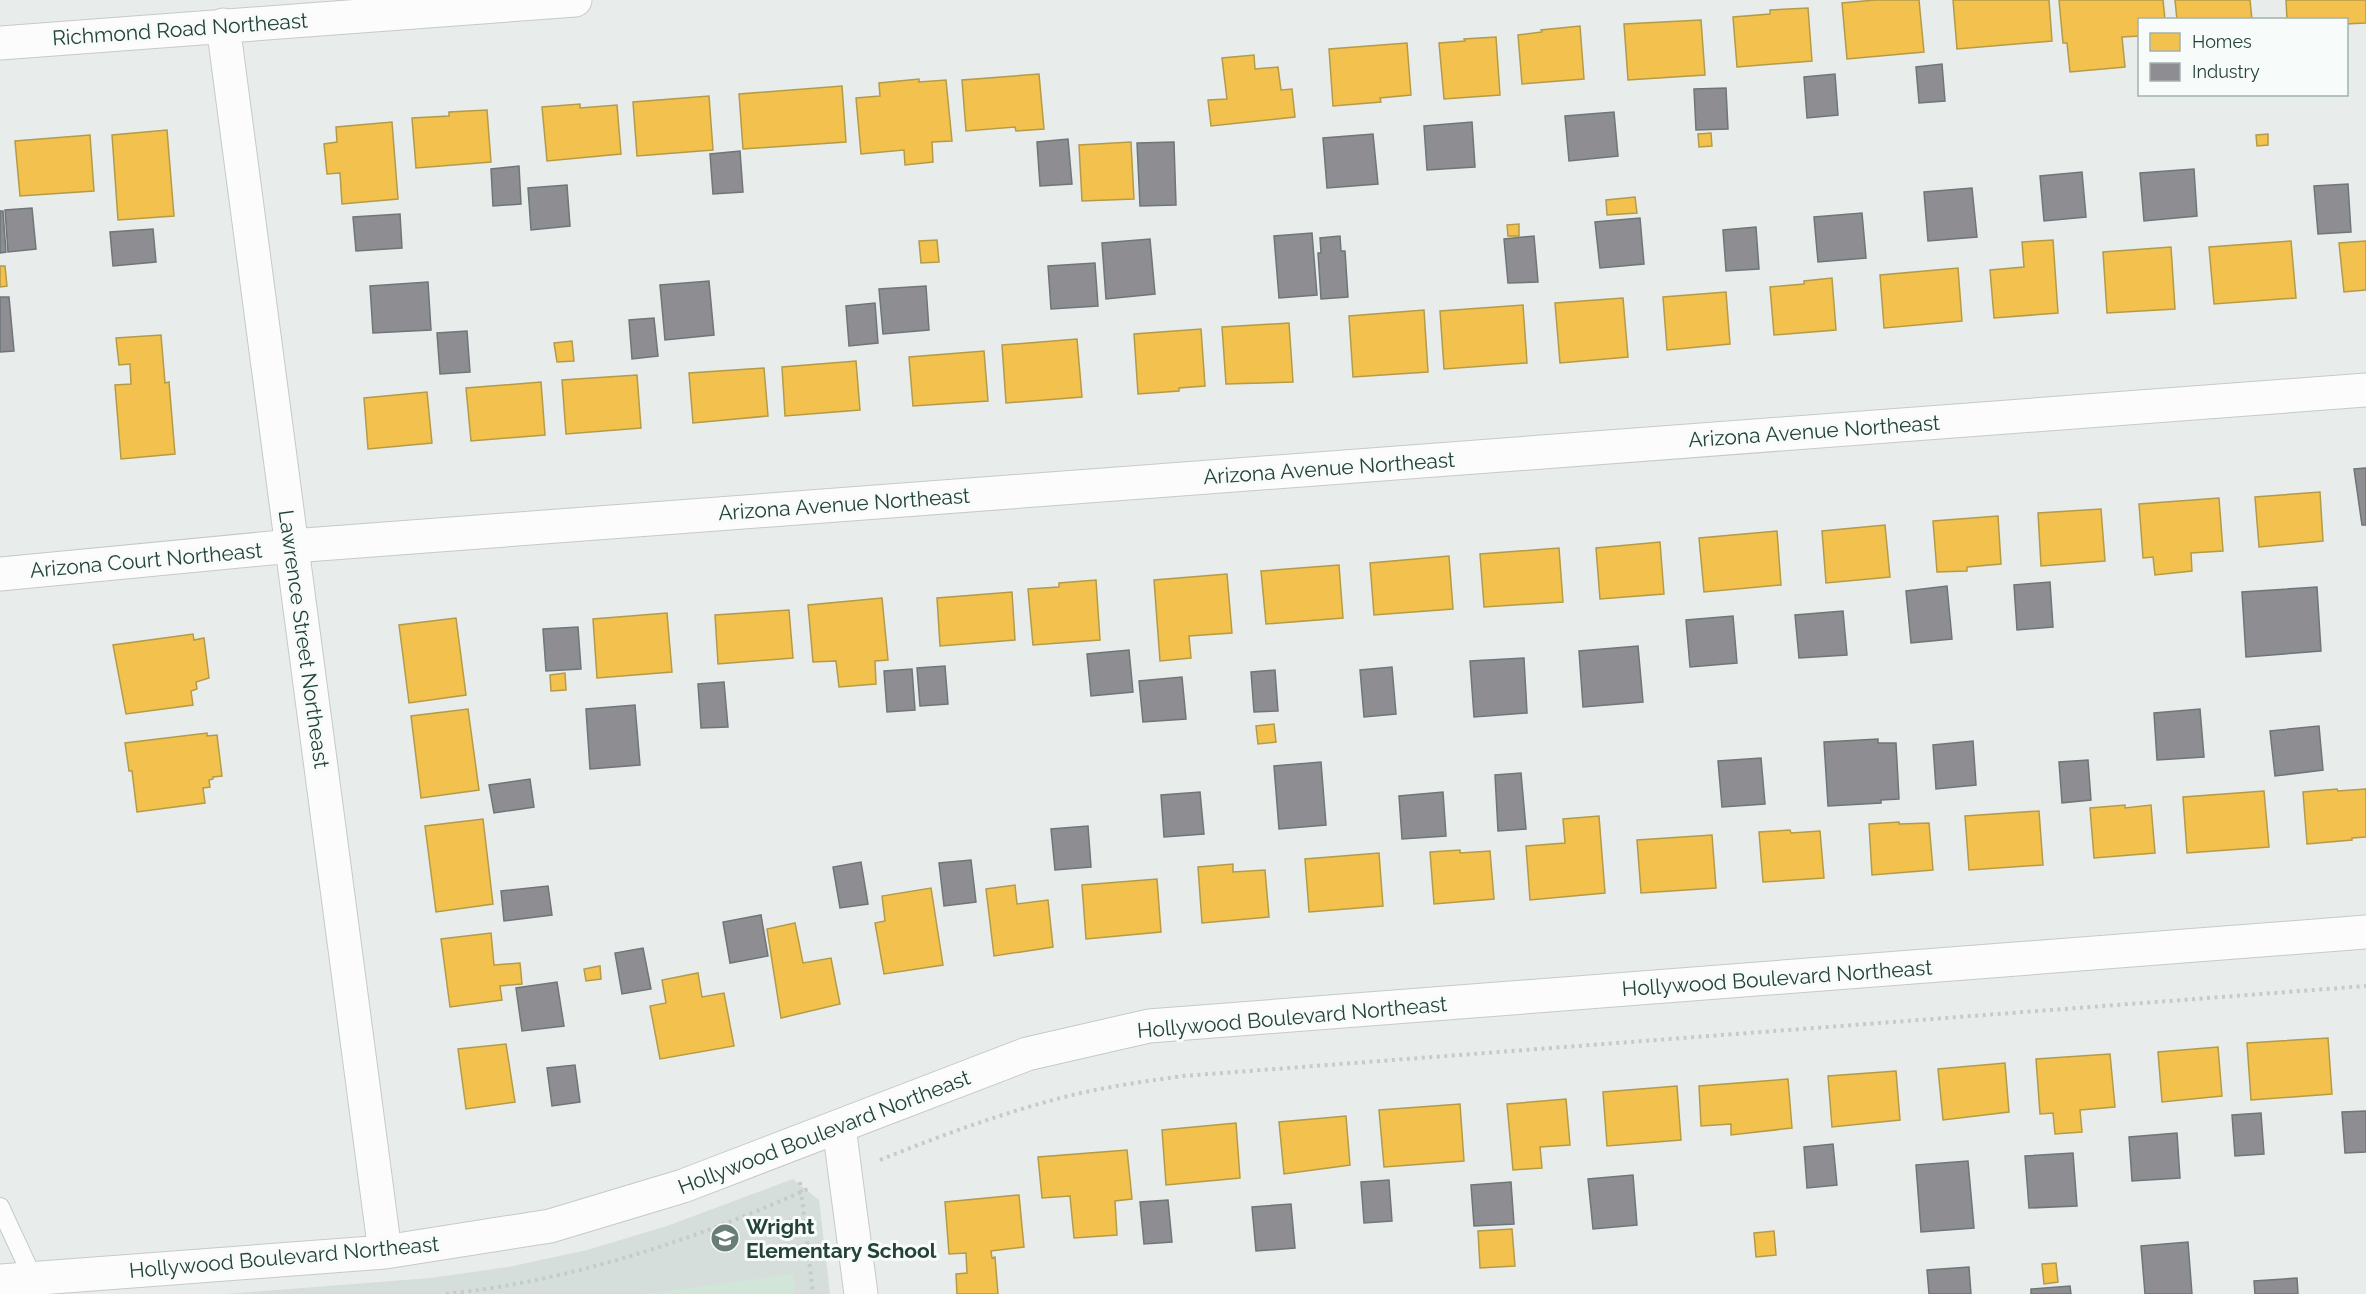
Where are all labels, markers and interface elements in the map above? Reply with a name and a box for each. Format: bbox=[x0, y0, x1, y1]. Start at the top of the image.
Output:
street label: Richmond Road Northeast bbox=[51, 8, 309, 50]
legend bbox=[2138, 18, 2348, 96]
text: Homes bbox=[2192, 31, 2252, 52]
text: Industry bbox=[2192, 61, 2260, 82]
street label: Arizona Avenue Northeast bbox=[1687, 410, 1941, 452]
street label: Arizona Avenue Northeast bbox=[1202, 447, 1456, 489]
street label: Arizona Avenue Northeast bbox=[717, 483, 971, 525]
street label: Lawrence Street Northeast bbox=[273, 508, 335, 770]
street label: Arizona Court Northeast bbox=[29, 537, 263, 583]
street label: Hollywood Boulevard Northeast bbox=[1621, 955, 1933, 1001]
street label: Hollywood Boulevard Northeast bbox=[1136, 991, 1448, 1043]
street label: Hollywood Boulevard Northeast bbox=[674, 1065, 974, 1199]
place label: Wright Elementary School bbox=[746, 1214, 937, 1263]
school or university icon: Wright Elementary School bbox=[709, 1222, 741, 1254]
street label: Hollywood Boulevard Northeast bbox=[128, 1231, 440, 1283]

